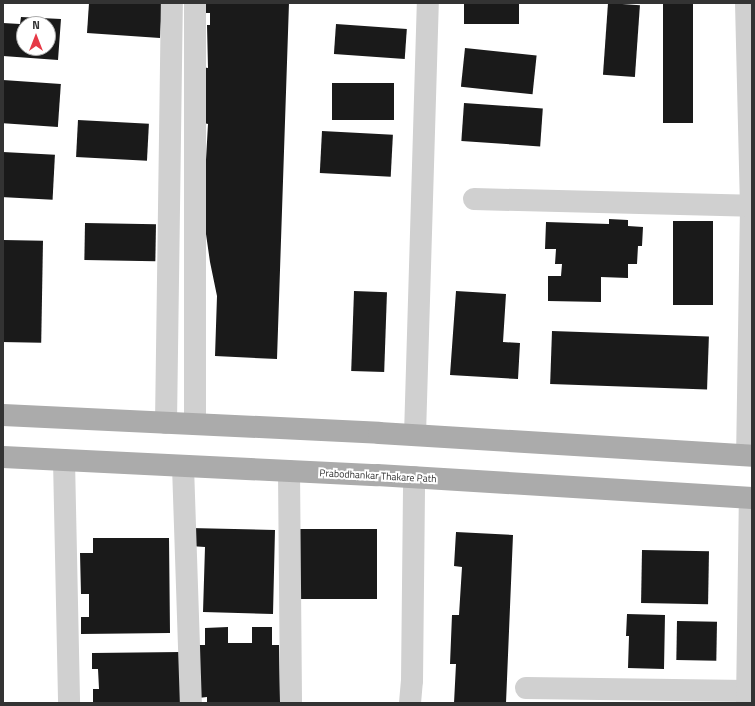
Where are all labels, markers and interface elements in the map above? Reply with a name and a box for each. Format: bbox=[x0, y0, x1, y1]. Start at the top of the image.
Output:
north arrow bbox=[16, 16, 56, 56]
text: N bbox=[32, 17, 40, 33]
street label: Prabodhankar Thakare Path bbox=[319, 467, 437, 485]

